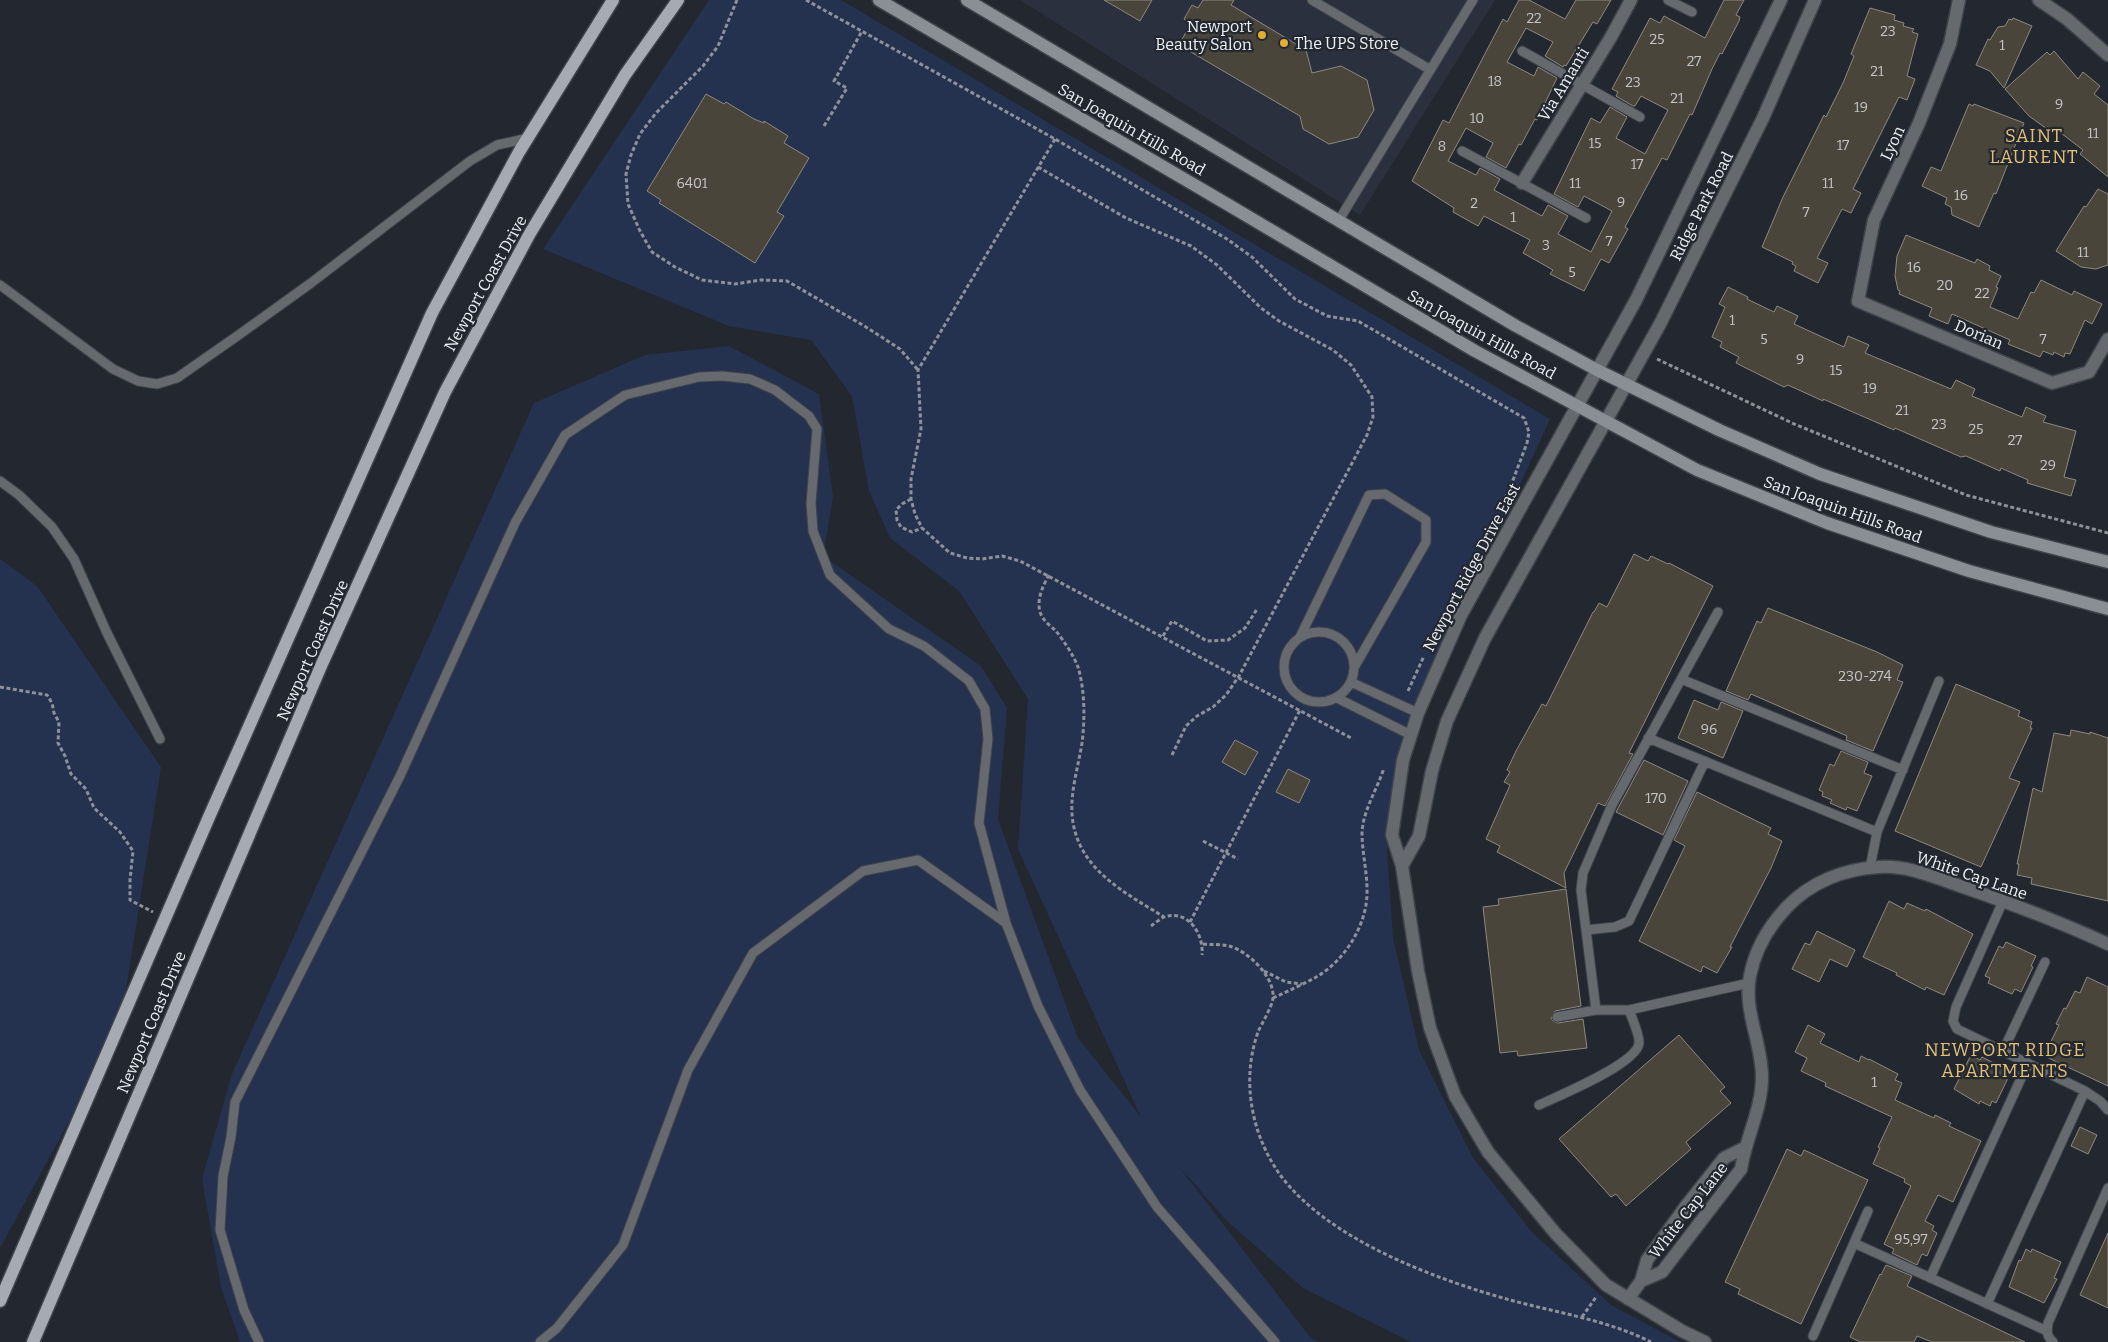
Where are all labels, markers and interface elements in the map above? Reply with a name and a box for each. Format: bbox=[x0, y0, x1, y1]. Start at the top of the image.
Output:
house number: 22 bbox=[1526, 10, 1542, 27]
place label: Newport Beauty Salon bbox=[1155, 17, 1252, 54]
house number: 23 bbox=[1880, 23, 1896, 40]
marker: Newport Beauty Salon bbox=[1256, 29, 1268, 41]
house number: 25 bbox=[1649, 31, 1665, 48]
place label: The UPS Store bbox=[1294, 34, 1399, 53]
marker: The UPS Store bbox=[1278, 37, 1290, 49]
house number: 1 bbox=[1999, 37, 2005, 54]
street label: Via Amanti bbox=[1534, 44, 1593, 125]
house number: 27 bbox=[1687, 53, 1701, 70]
house number: 21 bbox=[1870, 63, 1884, 80]
house number: 18 bbox=[1488, 73, 1502, 90]
house number: 23 bbox=[1625, 74, 1641, 91]
street label: San Joaquin Hills Road bbox=[1055, 80, 1209, 180]
house number: 21 bbox=[1670, 90, 1684, 107]
house number: 9 bbox=[2055, 96, 2063, 113]
house number: 19 bbox=[1854, 99, 1868, 116]
house number: 10 bbox=[1470, 110, 1484, 127]
street label: Lyon bbox=[1876, 123, 1909, 163]
district label: SAINT LAURENT bbox=[1989, 125, 2079, 168]
house number: 11 bbox=[2087, 125, 2099, 142]
house number: 15 bbox=[1588, 135, 1602, 152]
house number: 17 bbox=[1837, 137, 1849, 154]
house number: 8 bbox=[1438, 138, 1446, 155]
street label: Ridge Park Road bbox=[1666, 148, 1737, 264]
house number: 17 bbox=[1631, 156, 1643, 173]
house number: 6401 bbox=[676, 175, 708, 192]
house number: 11 bbox=[1569, 175, 1581, 192]
house number: 11 bbox=[1822, 175, 1834, 192]
house number: 16 bbox=[1954, 187, 1968, 204]
house number: 9 bbox=[1617, 194, 1625, 211]
house number: 2 bbox=[1470, 195, 1478, 212]
house number: 7 bbox=[1802, 204, 1810, 221]
house number: 1 bbox=[1510, 209, 1516, 226]
street label: Newport Coast Drive bbox=[440, 212, 531, 354]
house number: 7 bbox=[1605, 233, 1613, 250]
house number: 3 bbox=[1542, 237, 1550, 254]
house number: 11 bbox=[2077, 244, 2089, 261]
house number: 16 bbox=[1907, 259, 1921, 276]
house number: 5 bbox=[1568, 264, 1576, 281]
house number: 20 bbox=[1937, 277, 1953, 294]
house number: 22 bbox=[1974, 285, 1990, 302]
street label: San Joaquin Hills Road bbox=[1404, 286, 1560, 383]
house number: 1 bbox=[1729, 312, 1735, 329]
street label: Dorian bbox=[1952, 316, 2006, 353]
house number: 5 bbox=[1760, 331, 1768, 348]
house number: 7 bbox=[2039, 331, 2047, 348]
house number: 9 bbox=[1796, 351, 1804, 368]
house number: 15 bbox=[1829, 362, 1843, 379]
house number: 19 bbox=[1863, 380, 1877, 397]
house number: 21 bbox=[1895, 402, 1909, 419]
house number: 23 bbox=[1931, 416, 1947, 433]
house number: 25 bbox=[1968, 421, 1984, 438]
house number: 27 bbox=[2008, 432, 2022, 449]
house number: 29 bbox=[2040, 457, 2056, 474]
street label: San Joaquin Hills Road bbox=[1761, 472, 1925, 547]
street label: Newport Ridge Drive East bbox=[1419, 480, 1524, 655]
street label: Newport Coast Drive bbox=[273, 577, 352, 724]
house number: 230-274 bbox=[1838, 668, 1892, 685]
house number: 96 bbox=[1701, 721, 1717, 738]
house number: 170 bbox=[1645, 790, 1667, 807]
street label: White Cap Lane bbox=[1914, 848, 2030, 903]
street label: Newport Coast Drive bbox=[113, 948, 190, 1096]
district label: NEWPORT RIDGE APARTMENTS bbox=[1925, 1039, 2085, 1082]
house number: 1 bbox=[1871, 1074, 1877, 1091]
street label: White Cap Lane bbox=[1645, 1159, 1732, 1262]
house number: 95,97 bbox=[1894, 1231, 1928, 1248]

